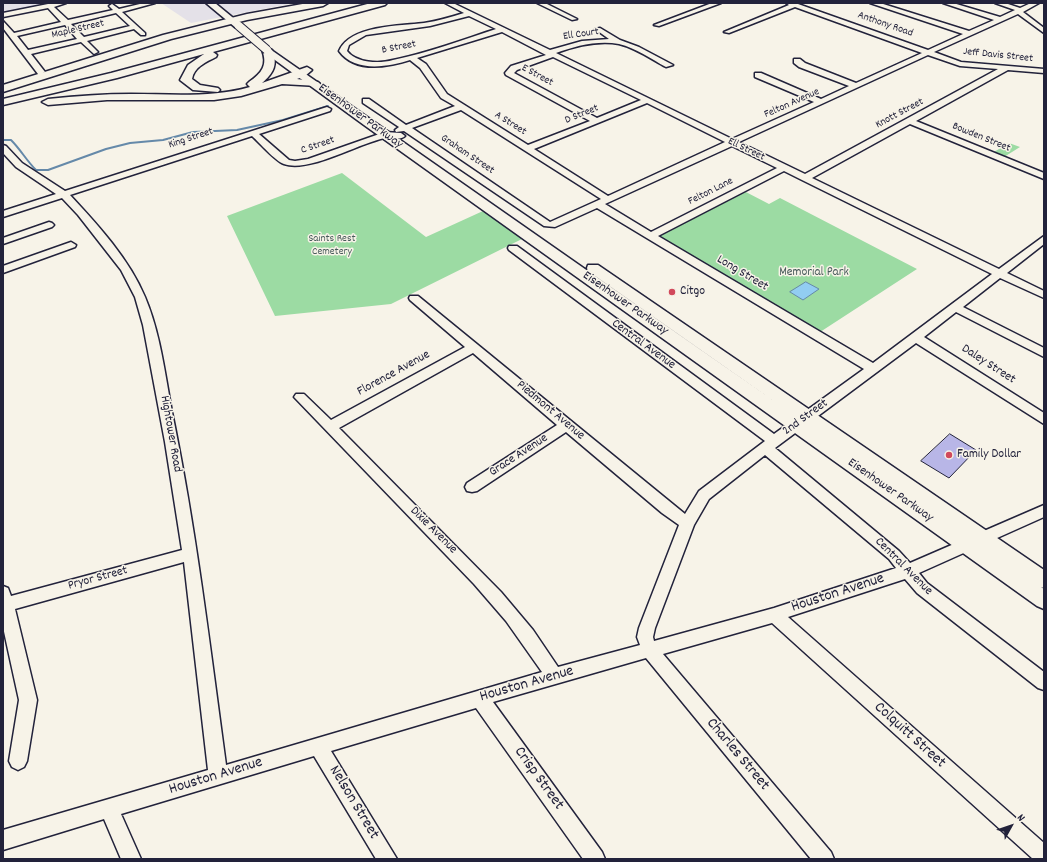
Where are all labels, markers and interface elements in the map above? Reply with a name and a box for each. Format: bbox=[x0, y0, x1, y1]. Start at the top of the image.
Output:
street label: Anthony Road bbox=[856, 9, 914, 41]
street label: Maple Street bbox=[51, 18, 105, 42]
street label: Ell Court bbox=[562, 26, 600, 44]
street label: B Street bbox=[381, 38, 417, 58]
street label: Jeff Davis Street bbox=[962, 46, 1034, 66]
street label: E Street bbox=[519, 62, 555, 90]
street label: Eisenhower Parkway bbox=[315, 81, 405, 153]
street label: Felton Avenue bbox=[762, 86, 822, 122]
street label: Knott Street bbox=[874, 96, 926, 132]
street label: D Street bbox=[563, 102, 601, 128]
street label: A Street bbox=[492, 109, 528, 139]
street label: Bowden Street bbox=[950, 120, 1012, 156]
street label: King Street bbox=[167, 126, 215, 152]
street label: Graham Street bbox=[438, 132, 496, 178]
street label: C Street bbox=[299, 134, 337, 158]
street label: Ell Street bbox=[725, 135, 767, 165]
street label: Felton Lane bbox=[686, 175, 736, 209]
park label: Saints Rest Cemetery bbox=[308, 232, 356, 258]
street label: Long Street bbox=[713, 253, 771, 295]
park label: Memorial Park bbox=[779, 265, 849, 281]
street label: Eisenhower Parkway bbox=[579, 269, 671, 339]
place label: Citgo bbox=[680, 284, 705, 300]
marker: Citgo bbox=[667, 287, 677, 297]
street label: Central Avenue bbox=[608, 316, 678, 374]
street label: Daley Street bbox=[958, 342, 1018, 388]
street label: Florence Avenue bbox=[355, 348, 433, 400]
street label: Piedmont Avenue bbox=[513, 378, 587, 444]
street label: Hightower Road bbox=[156, 395, 184, 473]
street label: 2nd Street bbox=[780, 396, 832, 440]
street label: Grace Avenue bbox=[487, 431, 551, 481]
place label: Family Dollar bbox=[957, 447, 1021, 463]
marker: Family Dollar bbox=[944, 450, 954, 460]
street label: Eisenhower Parkway bbox=[844, 456, 936, 526]
street label: Dixie Avenue bbox=[406, 504, 460, 558]
street label: Central Avenue bbox=[871, 535, 935, 599]
street label: Pryor Street bbox=[66, 564, 130, 594]
street label: Houston Avenue bbox=[789, 570, 887, 618]
street label: Houston Avenue bbox=[478, 662, 576, 708]
street label: Colquitt Street bbox=[869, 699, 949, 773]
street label: Charles Street bbox=[701, 715, 773, 795]
street label: Crisp Street bbox=[509, 744, 567, 814]
street label: Houston Avenue bbox=[167, 754, 265, 800]
street label: Nelson Street bbox=[324, 763, 382, 843]
north arrow bbox=[991, 806, 1031, 846]
text: N bbox=[1012, 811, 1028, 826]

